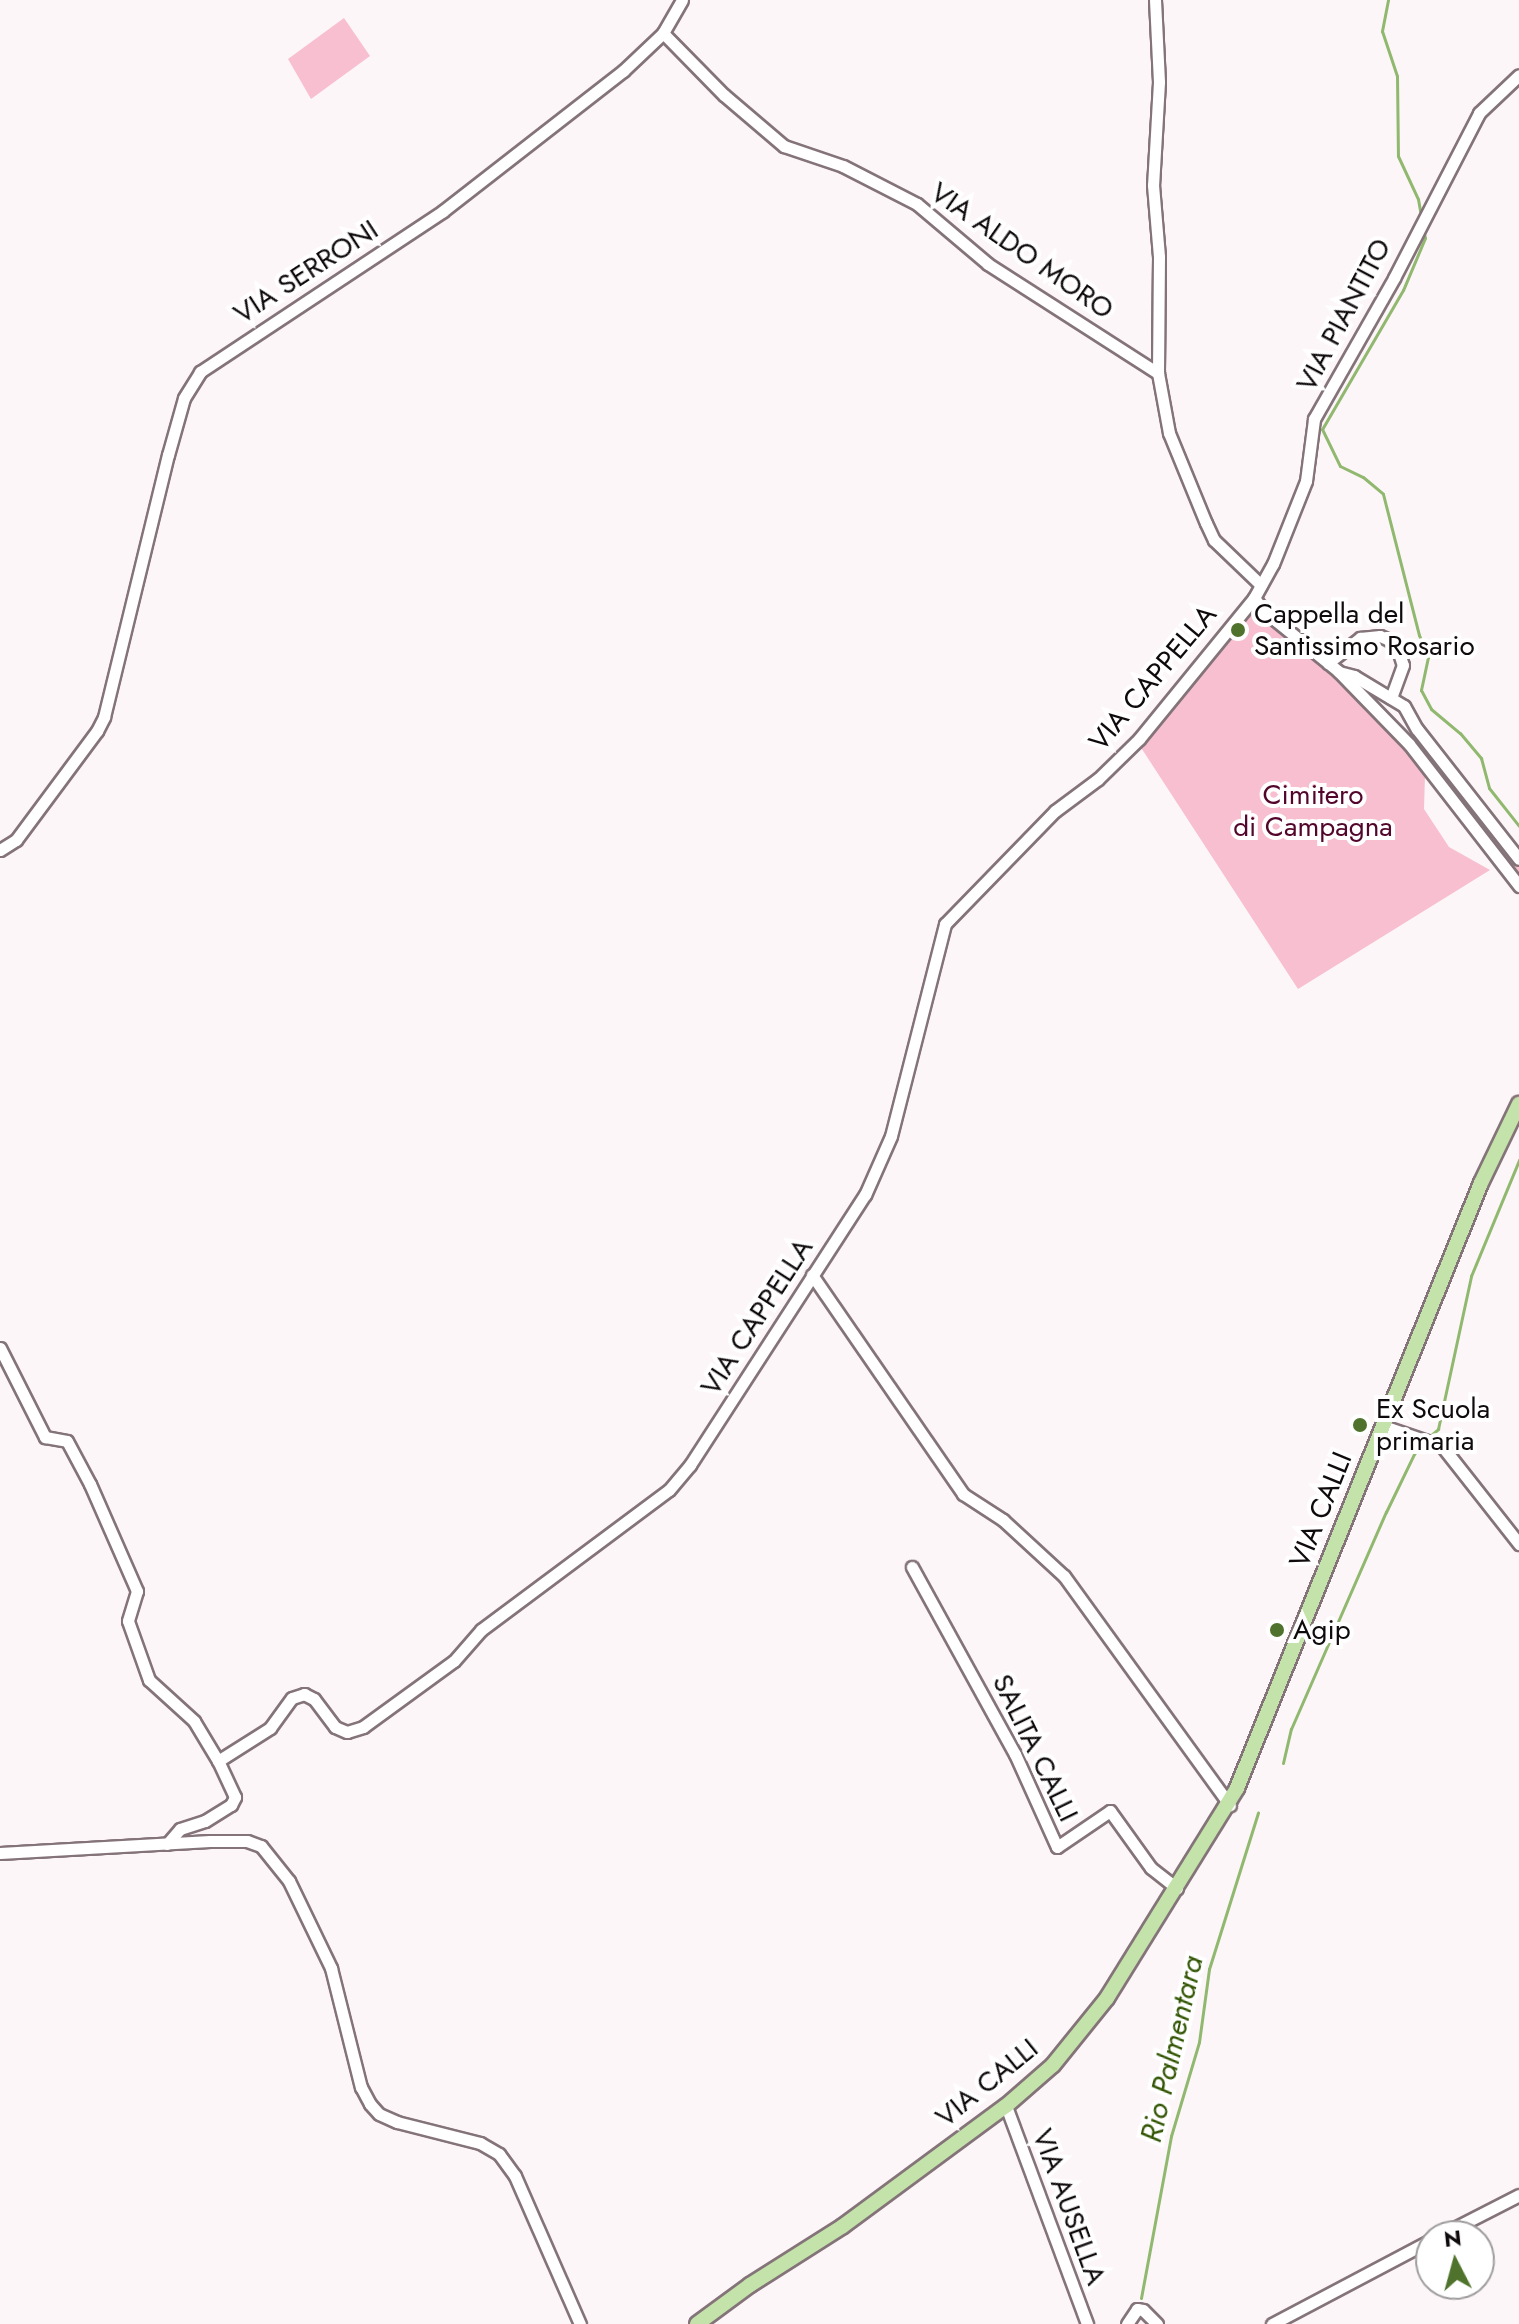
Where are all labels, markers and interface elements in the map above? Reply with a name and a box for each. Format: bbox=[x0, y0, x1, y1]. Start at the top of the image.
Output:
street label: VIA ALDO MORO bbox=[924, 175, 1120, 327]
street label: VIA SERRONI bbox=[228, 213, 384, 331]
street label: VIA PIANTITO bbox=[1290, 233, 1398, 397]
place label: Cappella del Santissimo Rosario bbox=[1254, 597, 1475, 663]
street label: VIA CAPPELLA bbox=[1082, 598, 1224, 758]
marker: Cappella del Santissimo Rosario bbox=[1229, 621, 1247, 639]
park label: Cimitero di Campagna bbox=[1233, 778, 1393, 844]
street label: VIA CAPPELLA bbox=[694, 1232, 820, 1402]
place label: Ex Scuola primaria bbox=[1376, 1392, 1490, 1458]
marker: Ex Scuola primaria bbox=[1351, 1416, 1369, 1434]
street label: VIA CALLI bbox=[1283, 1447, 1359, 1573]
place label: Agip bbox=[1293, 1613, 1351, 1647]
marker: Agip bbox=[1268, 1621, 1286, 1639]
street label: SALITA CALLI bbox=[985, 1669, 1085, 1827]
water label: Rio Palmentara bbox=[1133, 1952, 1211, 2146]
street label: VIA CALLI bbox=[929, 2032, 1045, 2134]
street label: VIA AUSELLA bbox=[1025, 2124, 1113, 2290]
north arrow bbox=[1415, 2220, 1495, 2300]
text: N bbox=[1442, 2221, 1463, 2255]

